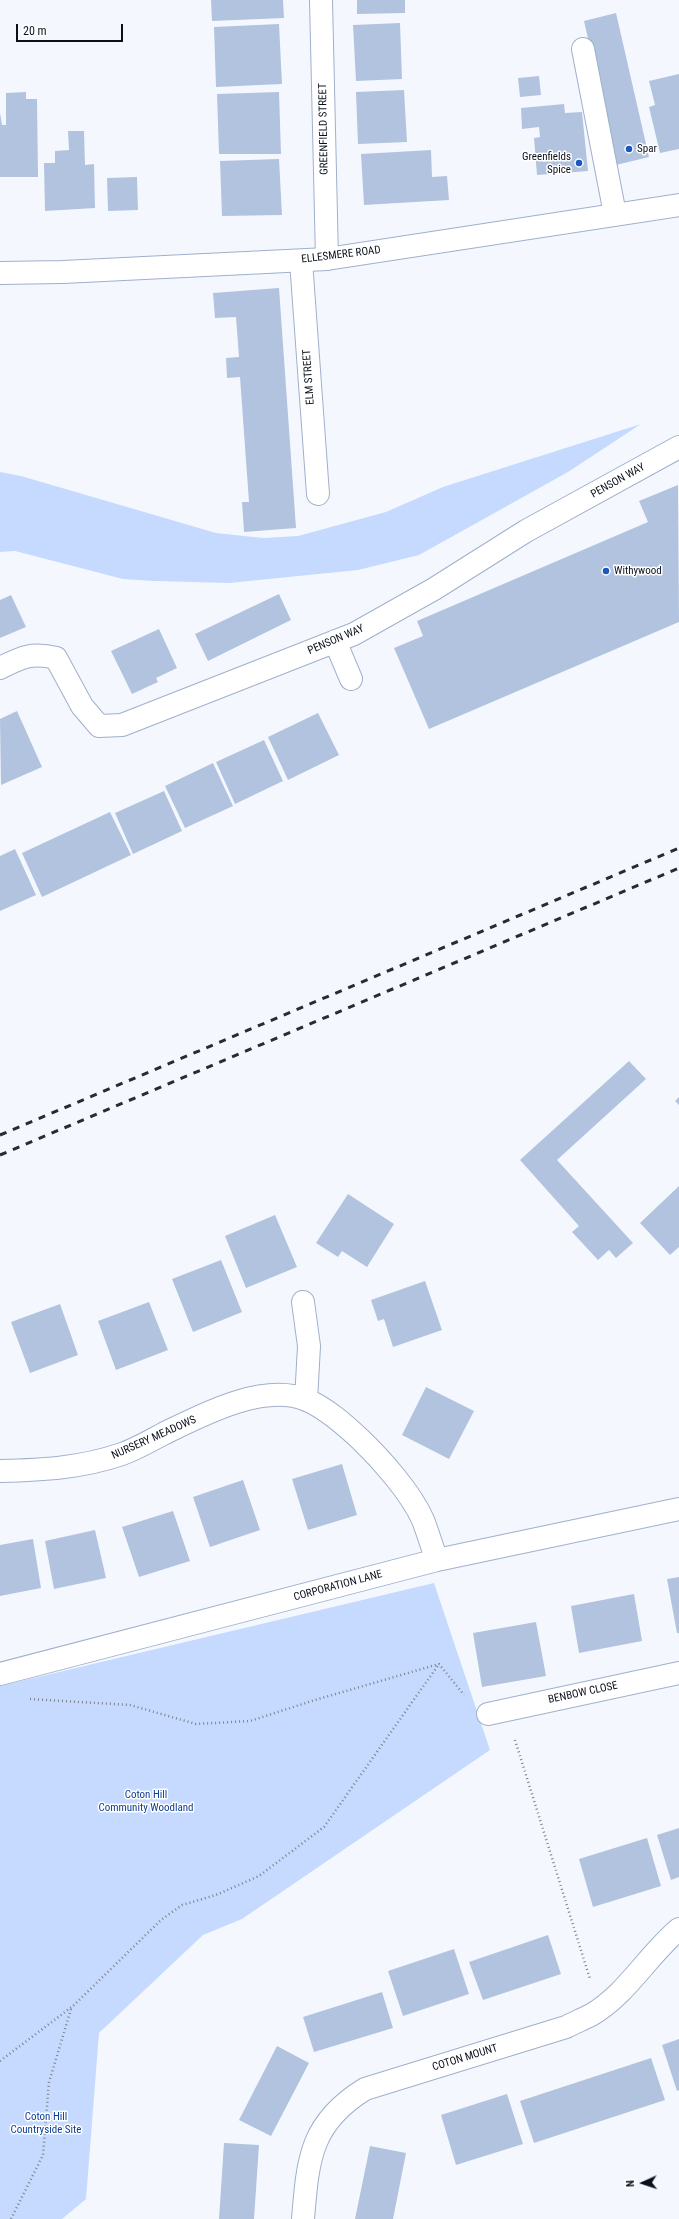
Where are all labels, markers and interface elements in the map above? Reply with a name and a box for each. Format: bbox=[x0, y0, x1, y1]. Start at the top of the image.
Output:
scale bar bbox=[18, 16, 125, 42]
text: 20 m bbox=[23, 24, 47, 38]
street label: GREENFIELD STREET bbox=[317, 83, 331, 175]
place label: Spar bbox=[637, 142, 657, 156]
marker: Spar bbox=[624, 144, 634, 154]
place label: Greenfields Spice bbox=[522, 150, 571, 176]
marker: Greenfields Spice bbox=[574, 158, 584, 168]
street label: ELLESMERE ROAD bbox=[301, 244, 381, 266]
street label: ELM STREET bbox=[300, 349, 318, 405]
street label: PENSON WAY bbox=[589, 461, 647, 501]
place label: Withywood bbox=[614, 564, 662, 578]
marker: Withywood bbox=[601, 566, 611, 576]
street label: PENSON WAY bbox=[306, 622, 366, 658]
street label: NURSERY MEADOWS bbox=[110, 1413, 198, 1463]
street label: CORPORATION LANE bbox=[292, 1568, 384, 1604]
street label: BENBOW CLOSE bbox=[547, 1679, 619, 1707]
park label: Coton Hill Community Woodland bbox=[98, 1788, 194, 1814]
street label: COTON MOUNT bbox=[431, 2042, 499, 2074]
park label: Coton Hill Countryside Site bbox=[10, 2110, 82, 2136]
north arrow bbox=[623, 2163, 663, 2203]
text: N bbox=[624, 2180, 637, 2187]

